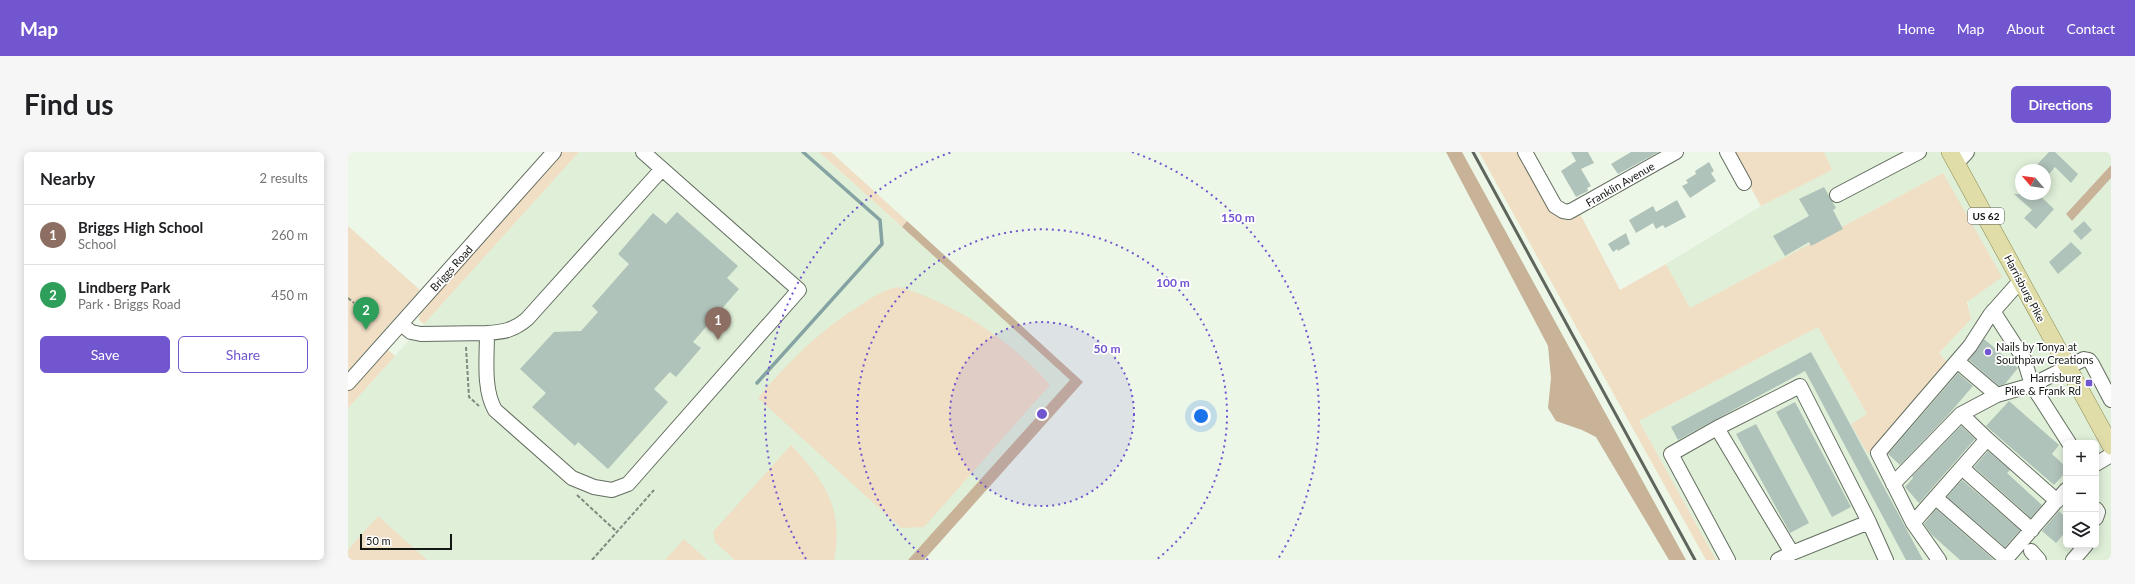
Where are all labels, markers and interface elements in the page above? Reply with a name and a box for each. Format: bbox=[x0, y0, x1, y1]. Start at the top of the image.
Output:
text: Map bbox=[20, 17, 58, 40]
text: Home bbox=[1897, 20, 1935, 37]
text: Map bbox=[1957, 20, 1984, 37]
text: About bbox=[2006, 20, 2044, 37]
text: Contact bbox=[2066, 20, 2115, 37]
button: Directions bbox=[2011, 86, 2111, 123]
text: Find us bbox=[24, 87, 114, 121]
street label: Franklin Avenue bbox=[1583, 159, 1657, 209]
north arrow bbox=[2015, 164, 2051, 200]
text: Nearby bbox=[40, 168, 95, 189]
text: 2 results bbox=[260, 170, 308, 186]
road number: US 62 bbox=[1968, 208, 2004, 224]
text: 150 m bbox=[1221, 210, 1255, 225]
text: Briggs High School bbox=[78, 218, 203, 236]
text: 1 bbox=[49, 227, 57, 243]
text: 260 m bbox=[271, 227, 308, 243]
text: School bbox=[78, 236, 116, 252]
street label: Briggs Road bbox=[427, 242, 475, 294]
street label: Harrisburg Pike bbox=[2002, 252, 2048, 324]
text: 100 m bbox=[1156, 275, 1190, 290]
text: Lindberg Park bbox=[78, 278, 170, 296]
text: 2 bbox=[49, 287, 57, 303]
text: 450 m bbox=[271, 287, 308, 303]
text: Park · Briggs Road bbox=[78, 296, 181, 312]
pin: 2 bbox=[353, 297, 379, 330]
pin: 1 bbox=[705, 307, 731, 340]
button: Save bbox=[40, 336, 170, 373]
button: Share bbox=[178, 336, 308, 373]
place label: Nails by Tonya at Southpaw Creations bbox=[1996, 340, 2094, 366]
text: 50 m bbox=[1094, 341, 1120, 356]
marker: Nails by Tonya at Southpaw Creations bbox=[1983, 347, 1993, 357]
place label: Harrisburg Pike & Frank Rd bbox=[2005, 371, 2081, 397]
marker: Harrisburg Pike & Frank Rd bbox=[2084, 378, 2094, 388]
your location bbox=[1191, 406, 1211, 426]
centre of rings bbox=[1035, 407, 1049, 421]
map controls bbox=[2063, 440, 2099, 548]
button: + bbox=[2063, 440, 2099, 476]
button: − bbox=[2063, 476, 2099, 512]
button: layers bbox=[2063, 512, 2099, 548]
scale bar bbox=[360, 532, 452, 551]
text: 50 m bbox=[366, 534, 391, 547]

